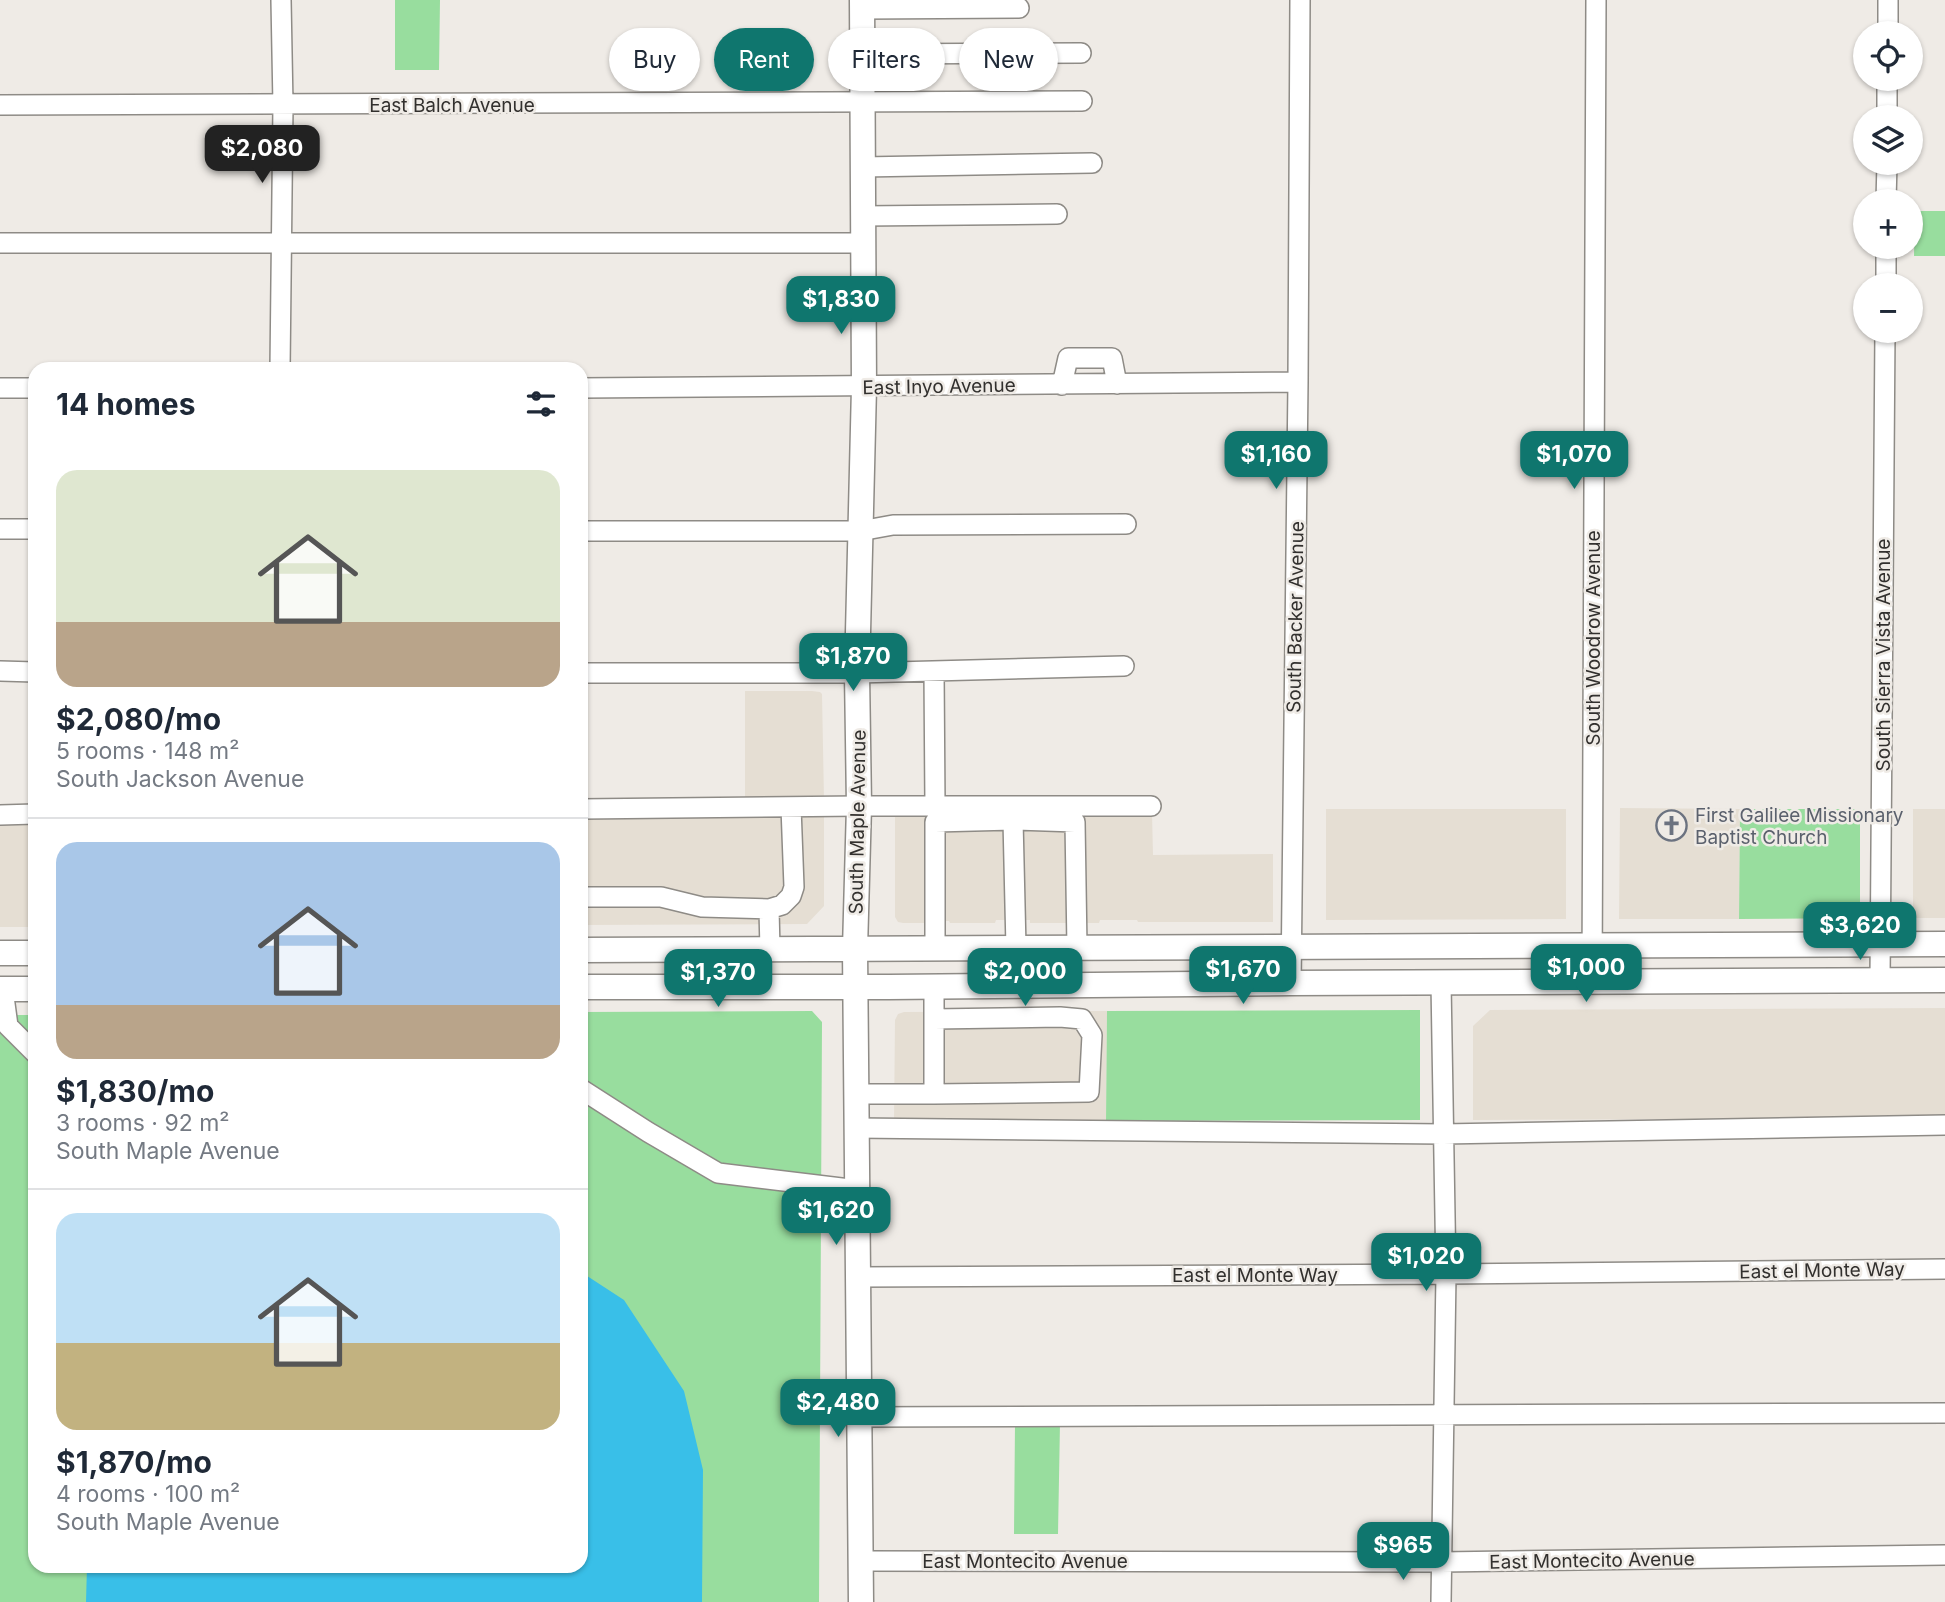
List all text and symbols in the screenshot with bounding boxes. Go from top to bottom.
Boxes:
map controls [1853,21,1923,343]
button: locate [1853,21,1923,91]
chip: Buy [609,28,700,91]
chip: Rent [714,28,814,91]
chip: Filters [828,28,945,91]
chip: New [959,28,1058,91]
street label: East Balch Avenue [369,94,535,117]
button: layers [1853,105,1923,175]
pin: $2,080 [205,125,319,185]
text: $2,080 [221,134,303,162]
button: + [1853,189,1923,259]
button: − [1853,273,1923,343]
pin: $1,830 [784,276,898,336]
text: $1,830 [802,285,880,313]
street label: East Inyo Avenue [862,374,1016,399]
icon: filters [522,385,560,423]
text: 14 homes [56,386,195,422]
pin: $1,160 [1219,432,1333,491]
pin: $1,070 [1517,432,1631,491]
text: $1,160 [1241,440,1311,468]
text: $1,070 [1536,440,1612,468]
icon: home [245,516,371,642]
street label: South Backer Avenue [1282,521,1309,713]
street label: South Woodrow Avenue [1582,530,1605,746]
street label: South Sierra Vista Avenue [1872,539,1895,771]
pin: $1,870 [796,634,910,693]
text: $1,870 [815,642,891,670]
text: $2,080/mo [56,701,221,737]
street label: South Maple Avenue [844,729,871,915]
text: 5 rooms · 148 m² [56,737,239,765]
text: South Jackson Avenue [56,765,304,793]
place label: First Galilee Missionary Baptist Church [1695,804,1904,849]
church icon: First Galilee Missionary Baptist Church [1655,809,1689,843]
icon: home [245,888,371,1014]
pin: $3,620 [1803,902,1917,962]
text: $3,620 [1819,911,1901,939]
pin: $1,000 [1529,944,1643,1004]
pin: $1,670 [1186,946,1300,1006]
pin: $2,000 [968,948,1082,1008]
pin: $1,370 [661,950,775,1009]
text: $1,000 [1547,953,1625,981]
text: $1,670 [1205,955,1281,983]
text: $2,000 [983,957,1067,985]
text: $1,370 [680,958,756,986]
text: $1,830/mo [56,1073,214,1109]
text: 3 rooms · 92 m² [56,1109,229,1137]
text: South Maple Avenue [56,1137,280,1165]
pin: $1,620 [779,1188,893,1247]
text: $1,620 [798,1196,874,1224]
pin: $1,020 [1369,1234,1483,1293]
text: $1,020 [1387,1242,1465,1270]
street label: East el Monte Way [1739,1258,1905,1283]
icon: home [245,1259,371,1385]
street label: East el Monte Way [1172,1264,1338,1287]
pin: $2,480 [781,1380,895,1439]
text: $2,480 [796,1388,880,1416]
text: $1,870/mo [56,1444,212,1480]
text: 4 rooms · 100 m² [56,1480,240,1508]
text: South Maple Avenue [56,1508,280,1536]
pin: $965 [1362,1522,1444,1582]
text: $965 [1373,1531,1433,1559]
street label: East Montecito Avenue [1489,1547,1695,1574]
street label: East Montecito Avenue [922,1550,1128,1573]

